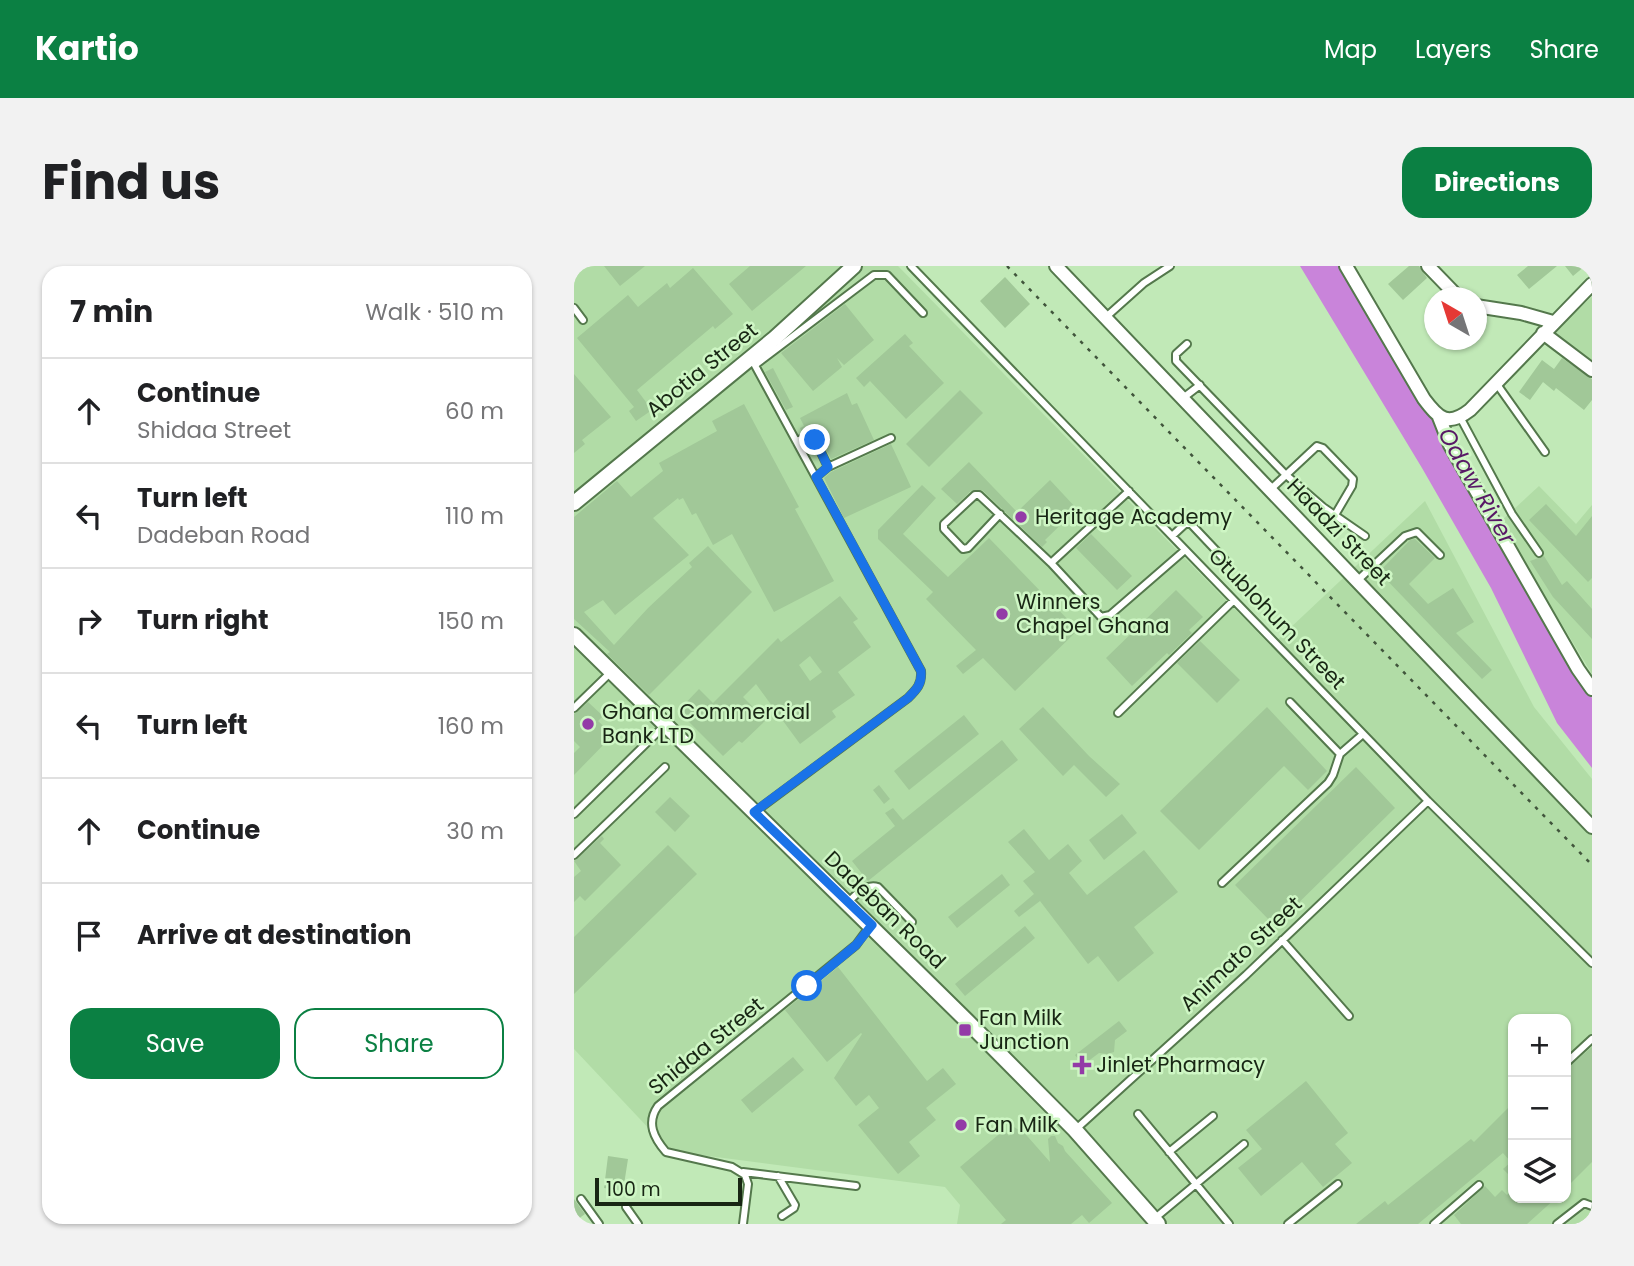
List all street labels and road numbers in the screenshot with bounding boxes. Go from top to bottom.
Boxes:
street label: Abotia Street [640,316,764,424]
street label: Haadzi Street [1281,472,1398,592]
street label: Otublohum Street [1202,542,1352,696]
street label: Dadeban Road [818,844,952,975]
street label: Animato Street [1173,890,1308,1018]
street label: Shidaa Street [642,990,769,1101]

